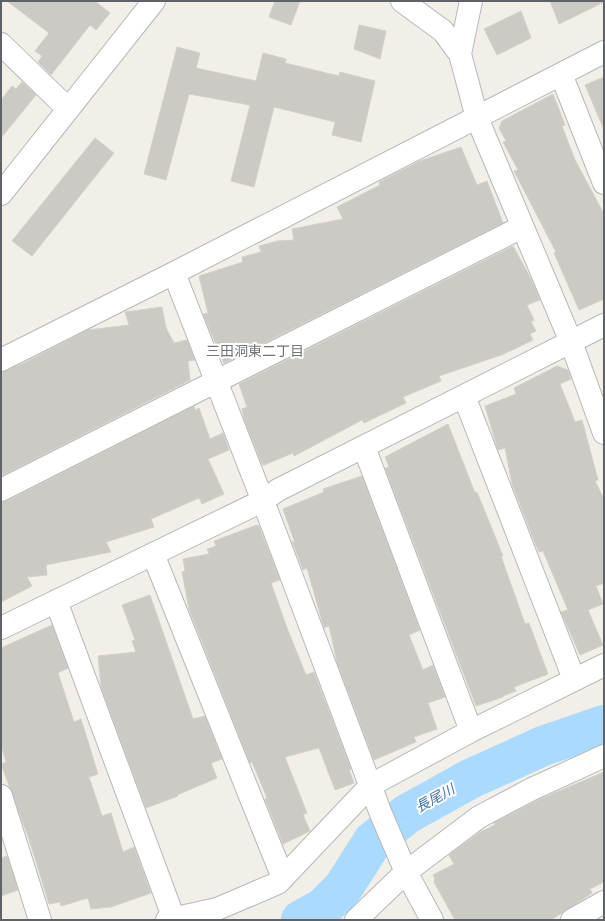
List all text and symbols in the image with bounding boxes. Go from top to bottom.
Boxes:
district label: 三田洞東二丁目 [206,342,304,360]
water label: 長尾川 [412,779,459,816]

